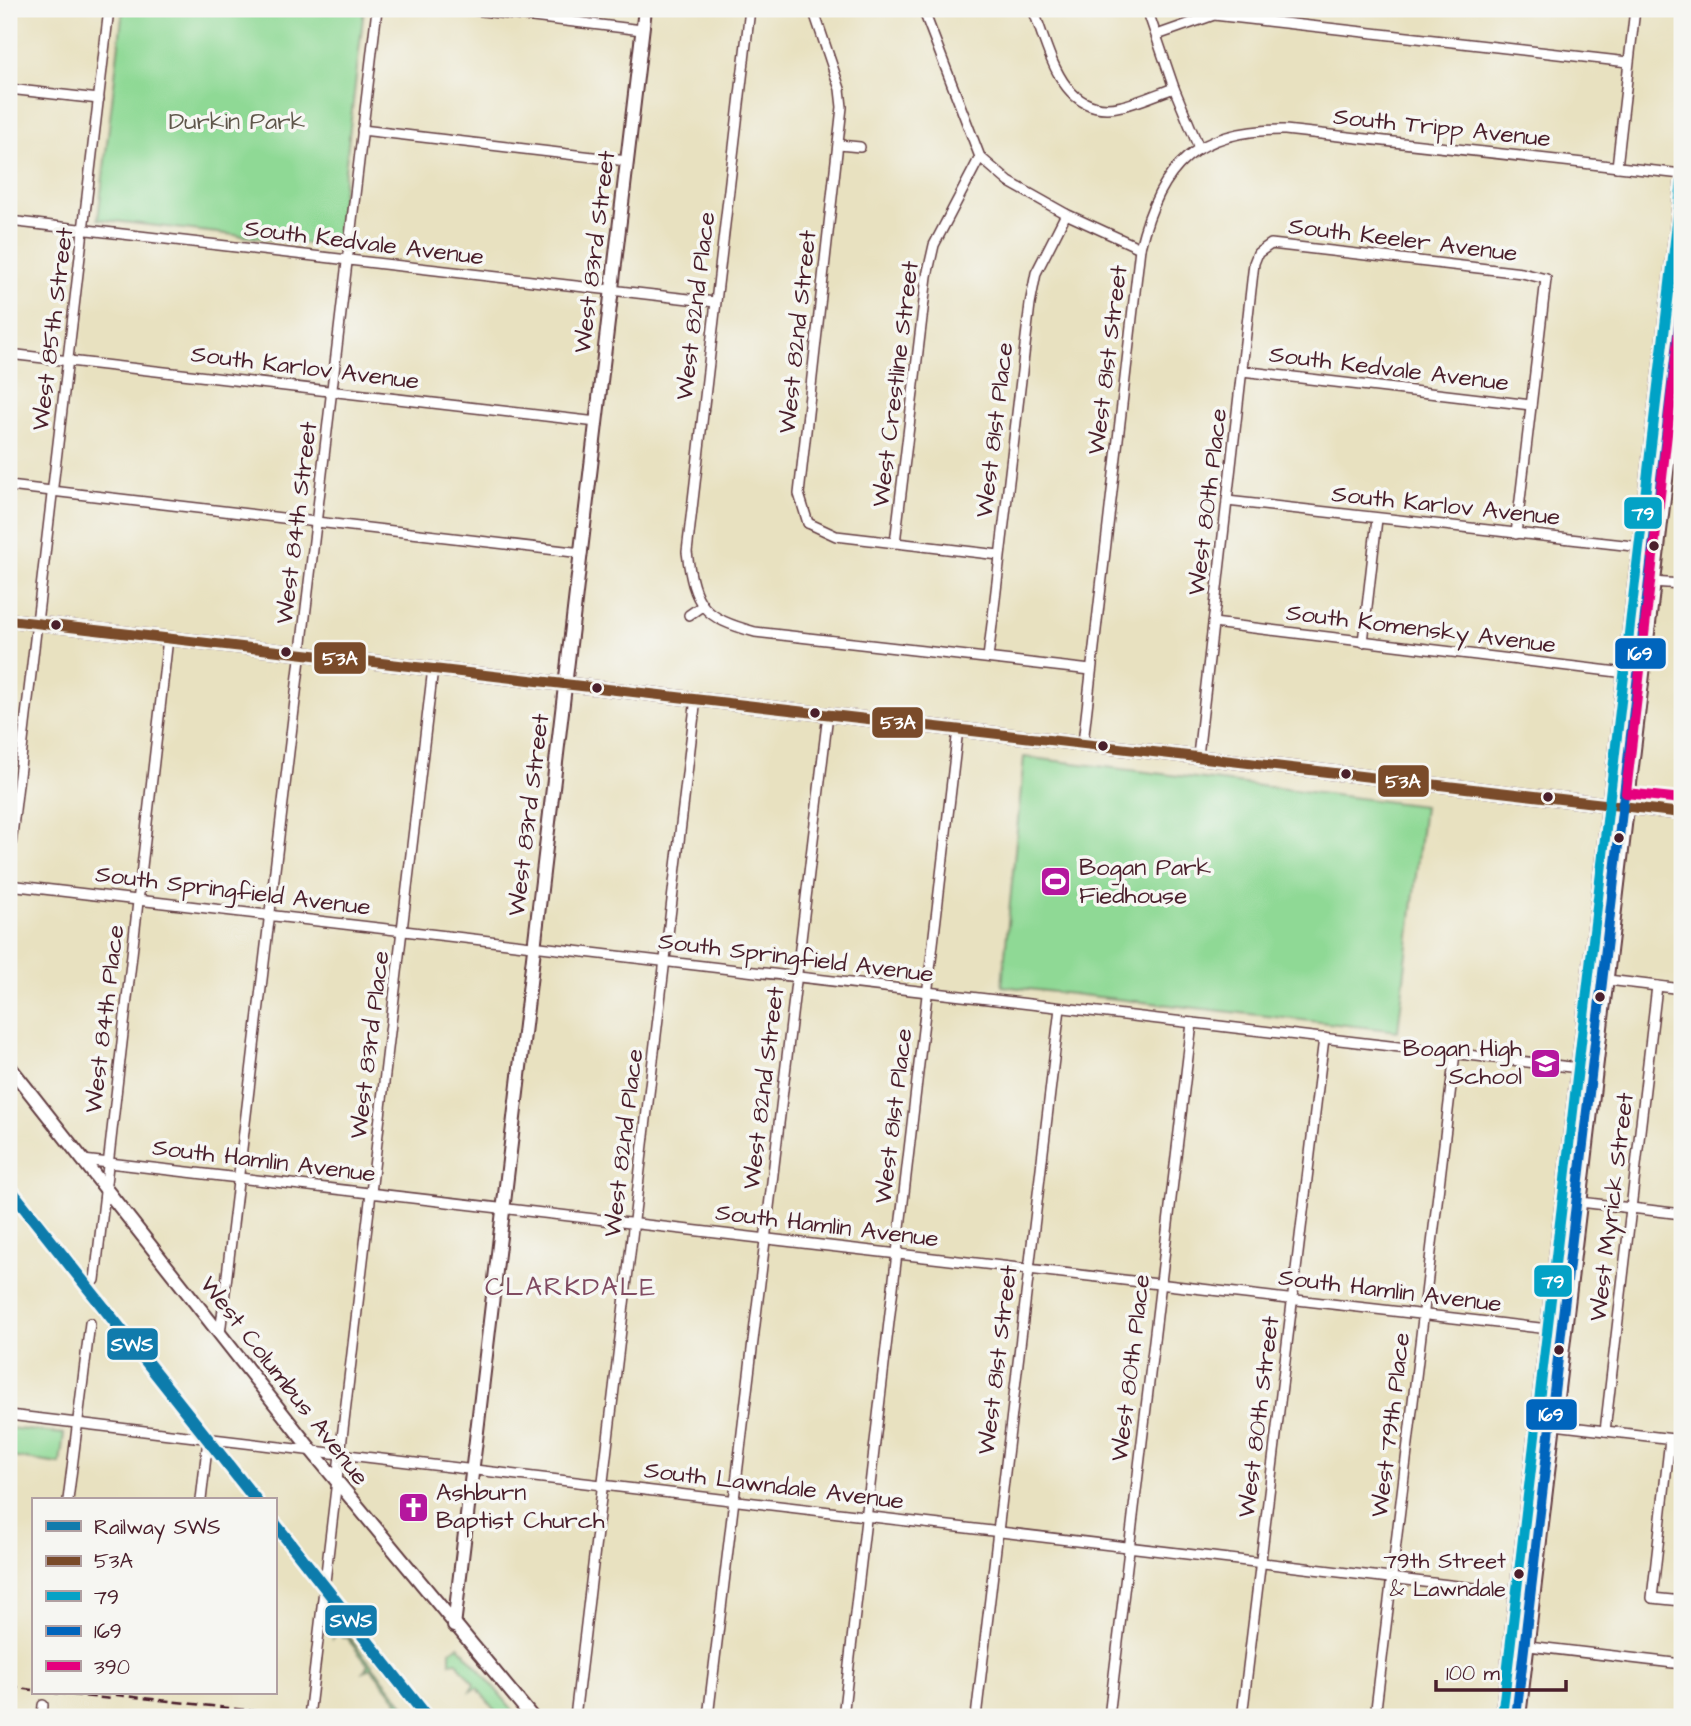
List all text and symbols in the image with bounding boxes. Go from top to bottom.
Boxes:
street label: South Tripp Avenue [1332,100,1552,156]
park label: Durkin Park [169,105,305,139]
street label: West 83rd Street [566,148,624,355]
street label: South Keeler Avenue [1287,209,1519,271]
street label: West 82nd Place [668,210,724,402]
street label: South Kedvale Avenue [242,211,486,275]
street label: West 85th Street [24,225,82,433]
street label: West 82nd Street [770,228,826,435]
street label: West Crestline Street [864,259,928,509]
street label: West 81st Street [1079,263,1137,457]
street label: South Karlov Avenue [189,337,421,399]
street label: South Kedvale Avenue [1267,337,1511,401]
street label: West 81st Place [967,340,1023,520]
street label: West 80th Place [1180,406,1236,598]
street label: West 84th Street [268,419,326,626]
street label: South Karlov Avenue [1330,477,1562,535]
line badge: 79 [1623,496,1663,530]
text: 79 [1631,501,1654,528]
unlabelled marker [1647,539,1661,553]
street label: South Komensky Avenue [1284,596,1558,663]
unlabelled marker [49,618,63,632]
line badge: 169 [1614,637,1667,670]
line badge: 53A [313,641,367,675]
text: 169 [1627,641,1653,668]
unlabelled marker [279,645,293,659]
text: 53A [322,646,358,673]
unlabelled marker [590,681,604,695]
unlabelled marker [808,706,822,720]
line badge: 53A [871,706,924,739]
text: 53A [880,710,916,737]
street label: West 83rd Street [500,711,558,918]
unlabelled marker [1096,739,1110,753]
line badge: 53A [1377,764,1430,798]
unlabelled marker [1339,767,1353,781]
text: 53A [1385,769,1421,796]
unlabelled marker [1541,790,1555,804]
unlabelled marker [1612,831,1626,845]
place label: Bogan Park Fiedhouse [1079,851,1212,913]
street label: South Springfield Avenue [93,857,372,926]
sports icon: Bogan Park Fiedhouse [1039,865,1073,899]
street label: West 84th Place [77,923,133,1115]
street label: South Springfield Avenue [656,924,935,993]
street label: West 83rd Place [342,949,398,1141]
street label: West 82nd Street [735,984,793,1191]
unlabelled marker [1593,990,1607,1004]
street label: West 81st Place [866,1026,922,1206]
place label: Bogan High School [1403,1032,1522,1094]
school or university icon: Bogan High School [1528,1046,1562,1080]
street label: West 82nd Place [596,1047,652,1239]
street label: West Myrick Street [1581,1090,1644,1324]
street label: South Hamlin Avenue [150,1130,378,1192]
street label: South Hamlin Avenue [713,1195,941,1257]
street label: South Hamlin Avenue [1276,1260,1504,1322]
street label: West 81st Street [969,1263,1027,1457]
line badge: 79 [1533,1264,1573,1298]
street label: West Columbus Avenue [191,1269,377,1493]
district label: CLARKDALE [485,1269,657,1305]
text: 79 [1541,1269,1564,1296]
street label: West 80th Place [1103,1272,1159,1464]
street label: West 80th Street [1230,1314,1288,1520]
line badge: SWS [106,1327,159,1361]
street label: West 79th Place [1363,1331,1419,1519]
text: SWS [110,1332,153,1359]
unlabelled marker [1552,1343,1566,1357]
line badge: 169 [1525,1398,1578,1431]
text: 169 [1538,1402,1564,1429]
street label: South Lawndale Avenue [642,1453,906,1519]
place label: Ashburn Baptist Church [436,1476,605,1538]
church icon: Ashburn Baptist Church [396,1490,430,1524]
legend [32,1498,276,1694]
text: Railway SWS [94,1513,220,1544]
place label: 79th Street & Lawndale [1383,1546,1506,1605]
text: 53A [94,1547,134,1576]
marker: 79th Street & Lawndale [1512,1567,1526,1581]
text: 79 [94,1583,119,1612]
line badge: SWS [324,1604,378,1637]
text: SWS [329,1608,372,1635]
text: 169 [94,1617,122,1646]
scale bar [1436,1649,1565,1693]
text: 390 [94,1653,130,1682]
text: 100 m [1446,1659,1501,1688]

